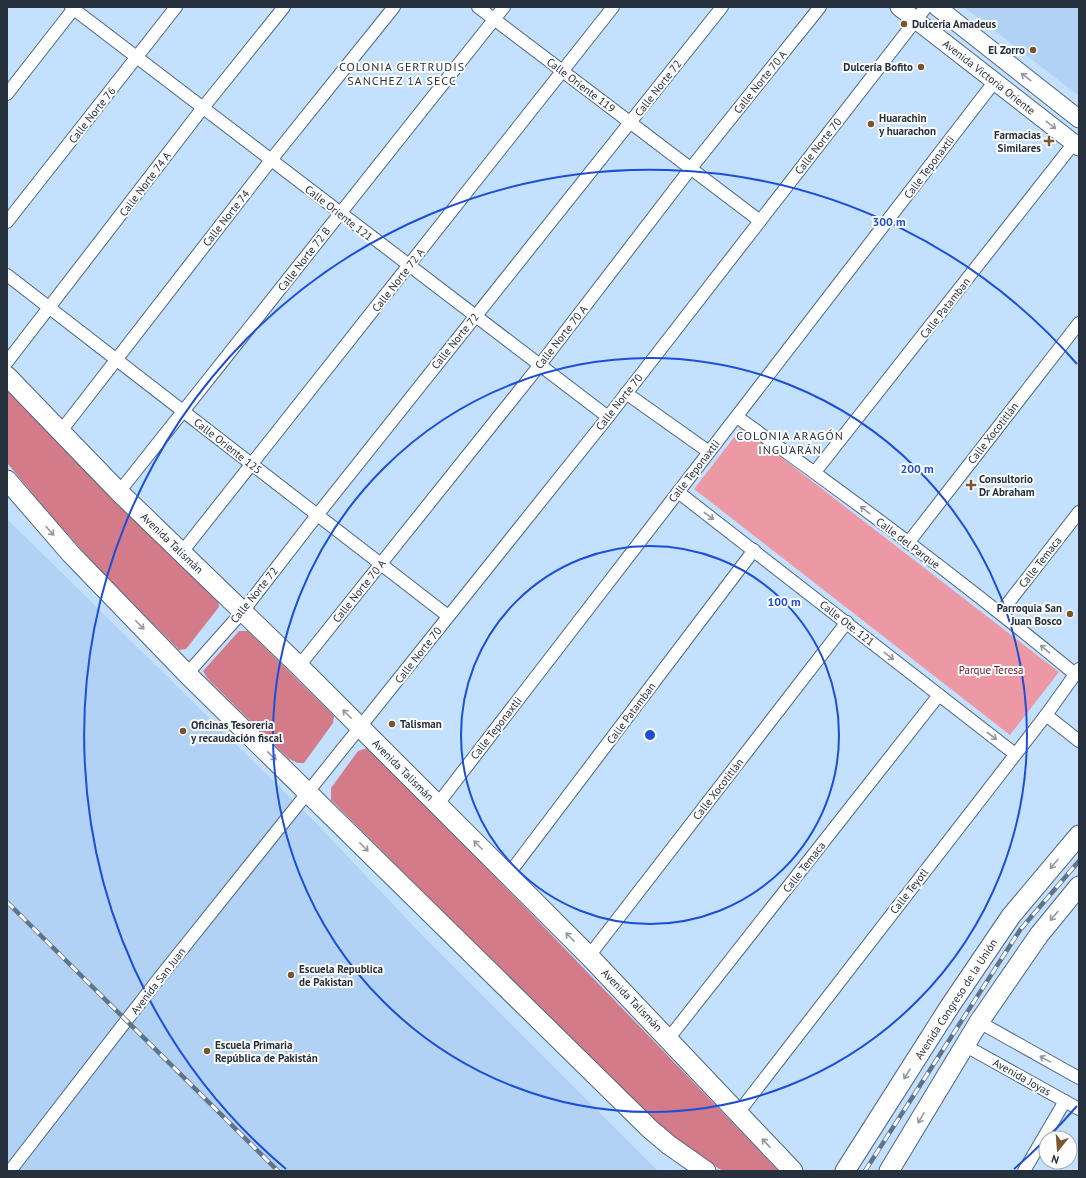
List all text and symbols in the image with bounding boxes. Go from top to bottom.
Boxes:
place label: Dulcería Amadeus [912,17,996,31]
marker: Dulcería Amadeus [899,19,909,29]
street label: Avenida Victoria Oriente [940,37,1038,118]
place label: El Zorro [988,43,1025,57]
marker: El Zorro [1028,45,1038,55]
street label: Calle Norte 70 A [730,47,790,116]
street label: Calle Oriente 119 [544,55,618,115]
street label: Calle Norte 72 [632,57,684,119]
district label: COLONIA GERTRUDIS SANCHEZ 1A SECC [339,59,465,88]
place label: Dulcería Bofito [843,60,913,74]
marker: Dulcería Bofito [916,62,926,72]
one-way arrow [1021,73,1032,81]
street label: Calle Norte 76 [66,84,118,146]
place label: Huarachin y huarachon [878,111,936,138]
street label: Calle Norte 70 [792,115,844,177]
marker: Huarachin y huarachon [866,119,876,129]
one-way arrow [1046,121,1057,130]
place label: Farmacias Similares [994,128,1041,155]
street label: Calle Teponaxtli [901,133,957,201]
marker: Farmacias Similares [1044,136,1054,146]
street label: Calle Norte 74 A [116,149,174,219]
street label: Calle Oriente 121 [302,182,376,244]
street label: Calle Norte 74 [200,187,252,249]
text: 300 m [872,214,906,229]
street label: Calle Norte 72 B [275,224,333,294]
street label: Calle Norte 72 A [369,245,428,315]
street label: Calle Patamban [917,275,973,341]
street label: Calle Norte 70 A [532,302,591,372]
street label: Calle Norte 72 [428,310,482,372]
street label: Calle Norte 70 [593,371,645,433]
street label: Calle Xocotitlán [965,400,1021,466]
street label: Calle Oriente 125 [191,415,265,477]
district label: COLONIA ARAGÓN INGUARÁN [736,428,844,457]
street label: Calle Teponaxtli [665,437,723,505]
text: 200 m [900,461,934,476]
place label: Consultorio Dr Abraham [979,472,1035,499]
marker: Consultorio Dr Abraham [966,480,976,490]
one-way arrow [859,506,870,514]
street label: Avenida Talismán [138,510,206,576]
one-way arrow [703,512,714,520]
street label: Calle del Parque [873,514,943,572]
one-way arrow [45,526,55,536]
street label: Calle Temaca [1016,534,1064,590]
street label: Calle Norte 70 A [329,556,389,625]
street label: Calle Norte 72 [227,564,281,626]
text: 100 m [767,594,801,609]
street label: Calle Ote. 121 [817,597,877,649]
place label: Parroquia San Juan Bosco [997,601,1062,628]
marker: Parroquia San Juan Bosco [1065,609,1075,619]
one-way arrow [135,620,145,630]
street label: Calle Norte 70 [392,624,444,686]
one-way arrow [1039,645,1050,654]
one-way arrow [884,651,895,660]
park label: Parque Teresa [959,663,1023,677]
street label: Calle Patamban [603,680,659,746]
street label: Calle Teponaxtli [467,694,525,762]
one-way arrow [342,709,352,719]
place label: Talisman [400,717,442,731]
place label: Oficinas Tesoreria y recaudación fiscal [190,718,283,745]
marker: Talisman [387,719,397,729]
marker: Oficinas Tesoreria y recaudación fiscal [178,726,188,736]
centre of rings [643,728,657,742]
one-way arrow [986,731,997,740]
street label: Avenida Talismán [369,736,437,804]
one-way arrow [267,751,277,761]
street label: Calle Xocotitlán [690,756,746,822]
street label: Calle Temaca [780,839,828,895]
one-way arrow [473,840,483,850]
one-way arrow [359,843,369,852]
one-way arrow [1049,859,1058,870]
street label: Calle Teyotl [887,865,932,917]
one-way arrow [1050,911,1059,921]
one-way arrow [565,932,575,942]
street label: Avenida Congreso de la Unión [912,936,1000,1062]
street label: Avenida San Juan [128,945,188,1017]
place label: Escuela Republica de Pakistan [299,962,383,989]
street label: Avenida Talismán [599,966,665,1034]
marker: Escuela Republica de Pakistan [286,970,296,980]
place label: Escuela Primaria República de Pakistán [215,1038,318,1065]
marker: Escuela Primaria República de Pakistán [202,1046,212,1056]
one-way arrow [1039,1054,1051,1062]
street label: Avenida Joyas [990,1055,1054,1099]
one-way arrow [903,1068,911,1079]
one-way arrow [917,1112,925,1124]
north arrow [1038,1130,1078,1170]
one-way arrow [762,1138,771,1148]
text: N [1050,1152,1061,1167]

